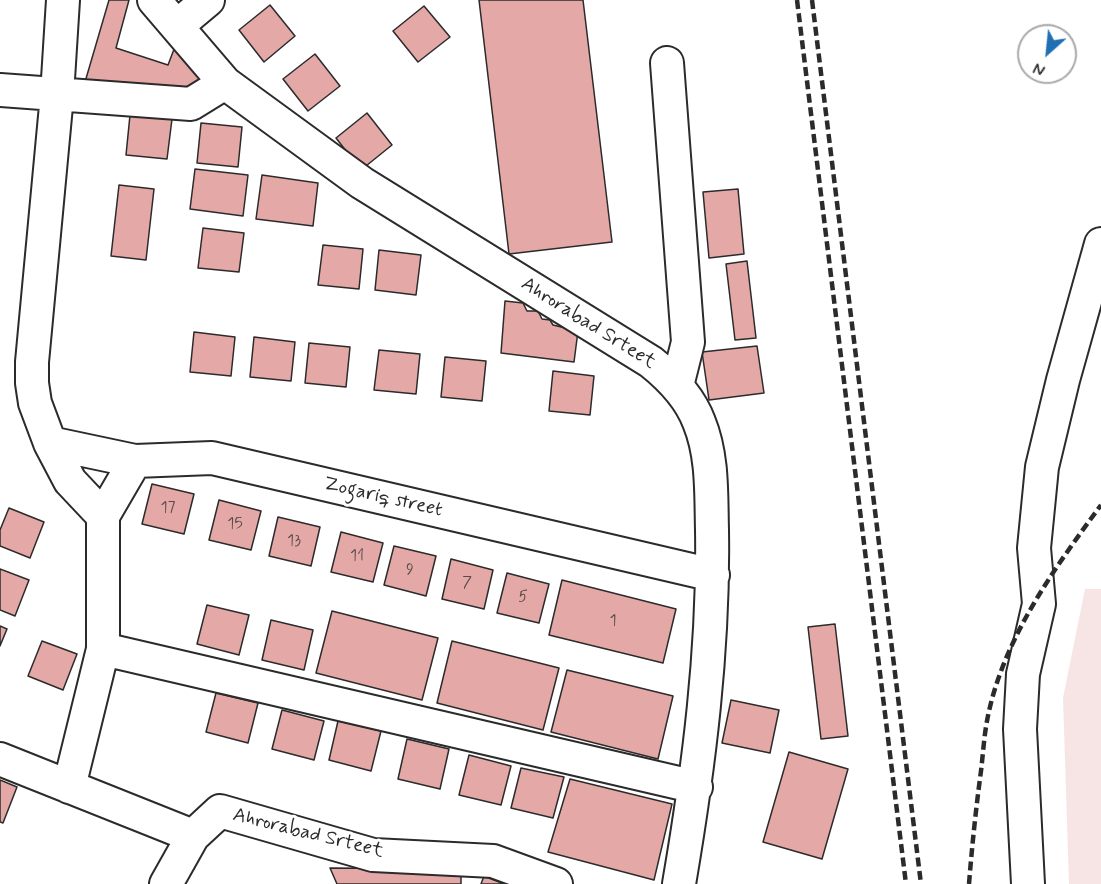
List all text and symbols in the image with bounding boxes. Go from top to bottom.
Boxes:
north arrow [1017,24,1077,84]
text: N [1030,57,1049,80]
street label: Ahrorabad Srteet [516,273,660,375]
street label: Zogariq street [321,473,445,523]
house number: 17 [160,499,176,519]
house number: 15 [227,515,243,535]
house number: 13 [287,532,301,552]
house number: 11 [350,547,364,567]
house number: 9 [406,561,414,581]
house number: 7 [462,574,472,594]
house number: 5 [518,588,528,608]
house number: 1 [609,612,617,632]
street label: Ahrorabad Srteet [230,804,386,864]

